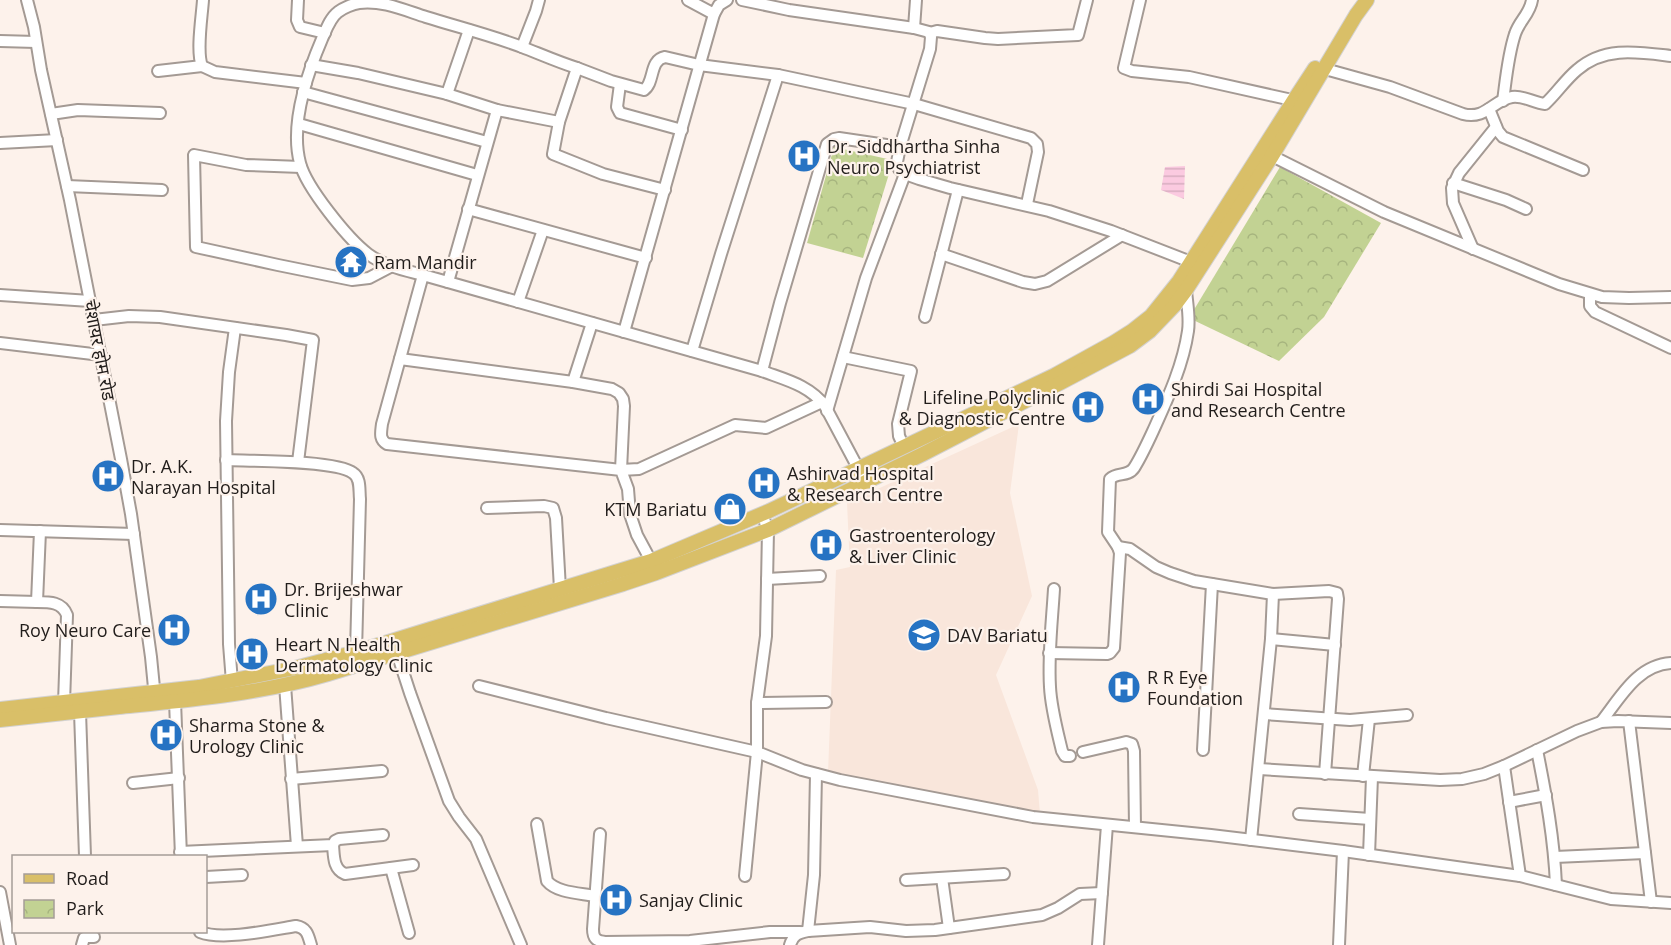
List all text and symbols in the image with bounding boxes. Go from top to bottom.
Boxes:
place label: Dr. Siddhartha Sinha Neuro Psychiatrist [827,134,1000,179]
hospital icon: Dr. Siddhartha Sinha Neuro Psychiatrist [786,138,822,174]
temple icon: Ram Mandir [333,244,369,280]
place label: Ram Mandir [374,250,477,274]
street label: चेशायर होम रोड [78,298,122,403]
place label: Shirdi Sai Hospital and Research Centre [1171,377,1346,422]
hospital icon: Shirdi Sai Hospital and Research Centre [1130,381,1166,417]
place label: Lifeline Polyclinic & Diagnostic Centre [899,385,1065,430]
hospital icon: Lifeline Polyclinic & Diagnostic Centre [1070,389,1106,425]
place label: Dr. A.K. Narayan Hospital [131,454,276,499]
hospital icon: Dr. A.K. Narayan Hospital [90,458,126,494]
place label: Ashirvad Hospital & Research Centre [787,461,943,506]
hospital icon: Ashirvad Hospital & Research Centre [746,465,782,501]
shop icon: KTM Bariatu [712,491,748,527]
place label: KTM Bariatu [604,497,707,521]
place label: Gastroenterology & Liver Clinic [849,523,996,568]
hospital icon: Gastroenterology & Liver Clinic [808,527,844,563]
place label: Dr. Brijeshwar Clinic [284,577,404,622]
hospital icon: Dr. Brijeshwar Clinic [243,581,279,617]
hospital icon: Roy Neuro Care [156,612,192,648]
school or university icon: DAV Bariatu [906,617,942,653]
place label: Roy Neuro Care [19,618,151,642]
place label: DAV Bariatu [947,623,1048,647]
place label: Heart N Health Dermatology Clinic [275,632,433,677]
hospital icon: Heart N Health Dermatology Clinic [234,636,270,672]
place label: R R Eye Foundation [1147,665,1243,710]
hospital icon: R R Eye Foundation [1106,669,1142,705]
place label: Sharma Stone & Urology Clinic [189,713,326,758]
hospital icon: Sharma Stone & Urology Clinic [148,717,184,753]
legend [12,855,207,933]
text: Road [66,866,109,890]
hospital icon: Sanjay Clinic [598,882,634,918]
place label: Sanjay Clinic [639,888,743,912]
text: Park [66,896,104,920]

